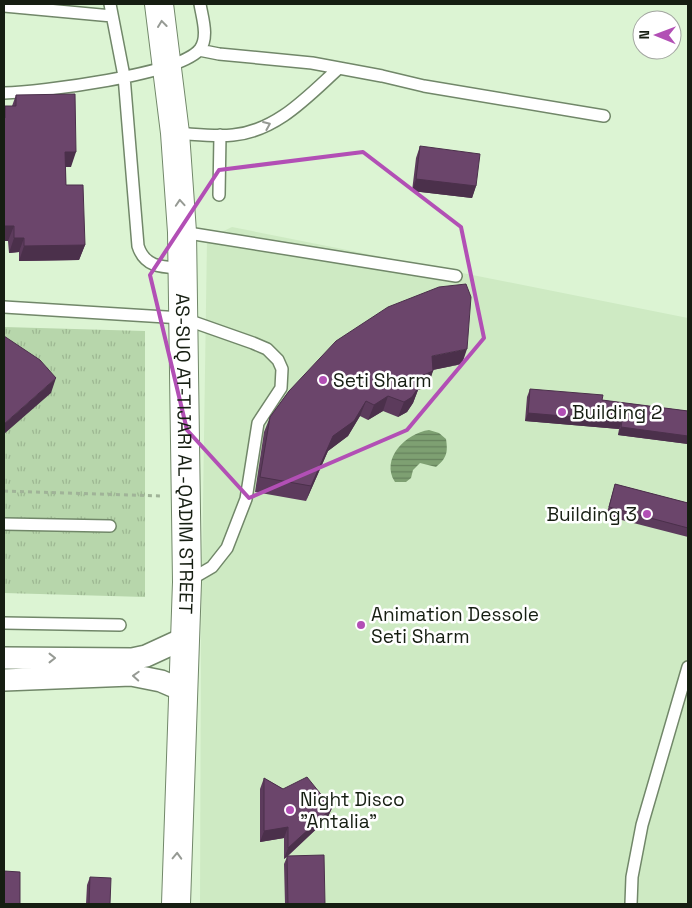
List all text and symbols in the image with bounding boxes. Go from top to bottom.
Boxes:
north arrow [632,10,682,60]
one-way arrow [157,20,168,28]
text: N [635,30,653,40]
one-way arrow [262,120,271,131]
one-way arrow [175,199,186,207]
street label: AS-SUQ AT-TIJARI AL-QADIM STREET [170,293,200,615]
place label: Seti Sharm [333,368,432,393]
marker: Seti Sharm [317,374,329,386]
place label: Building 2 [572,400,663,425]
marker: Building 2 [556,406,568,418]
place label: Building 3 [546,502,637,527]
marker: Building 3 [641,508,653,520]
place label: Animation Dessole Seti Sharm [371,602,539,649]
marker: Animation Dessole Seti Sharm [355,619,367,631]
one-way arrow [49,653,57,663]
one-way arrow [132,671,140,682]
place label: Night Disco "Antalia" [300,787,405,834]
marker: Night Disco "Antalia" [284,804,296,816]
one-way arrow [172,851,183,859]

